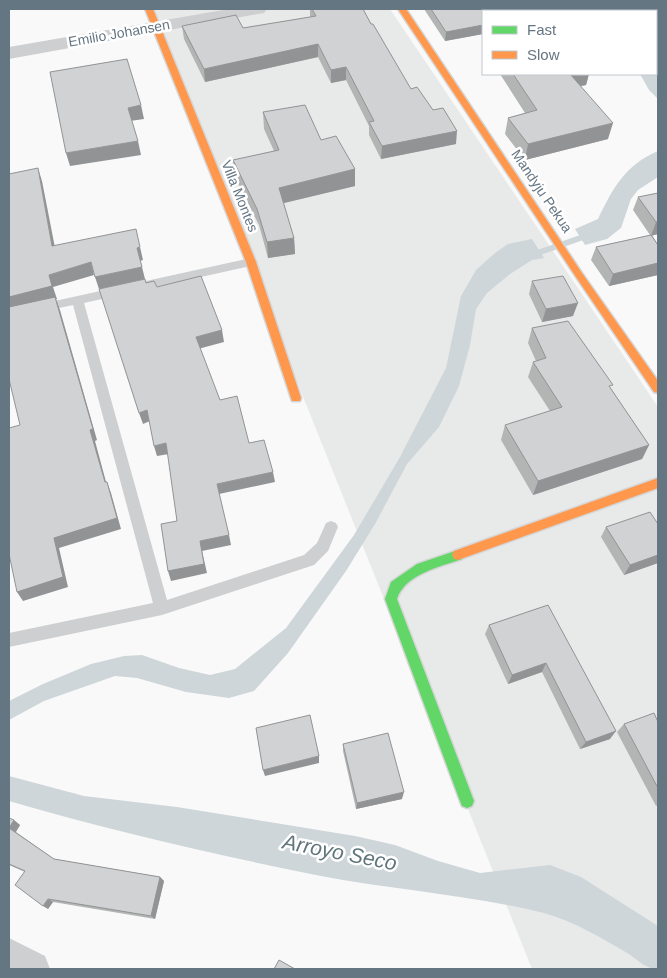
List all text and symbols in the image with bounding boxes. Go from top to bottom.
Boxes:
legend [482,10,657,75]
street label: Emilio Johansen [67,16,171,50]
text: Fast [527,21,557,38]
text: Slow [527,46,560,63]
street label: Mandyju Pekua [508,147,576,236]
street label: Villa Montes [218,158,262,234]
water label: Arroyo Seco [279,829,399,874]

